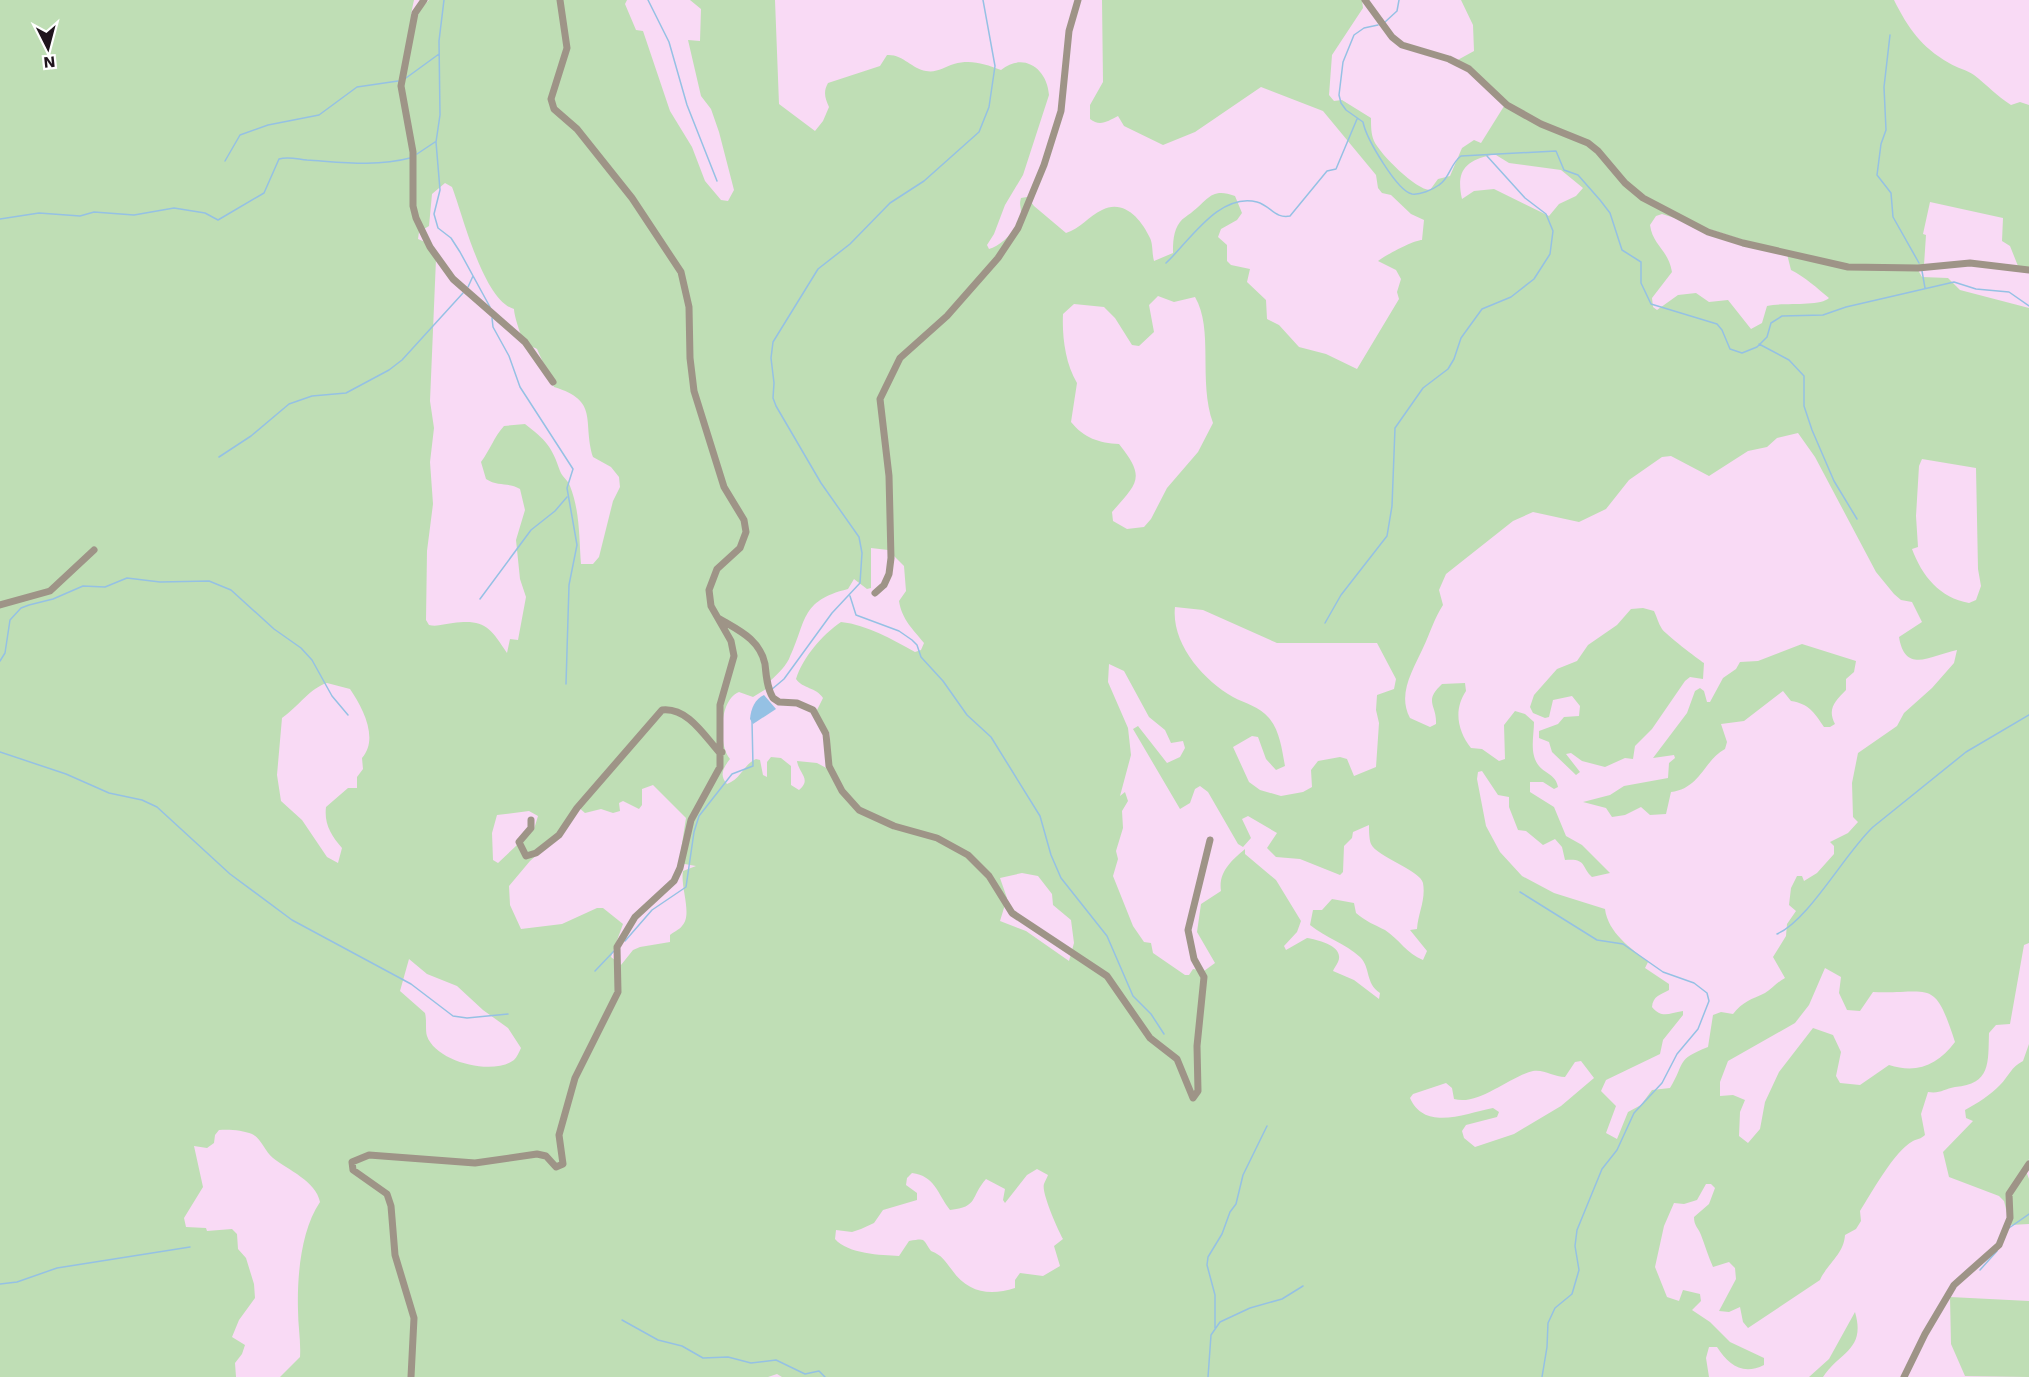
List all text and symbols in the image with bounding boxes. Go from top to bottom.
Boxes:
north arrow [18,18,78,78]
text: N [43,52,56,72]

